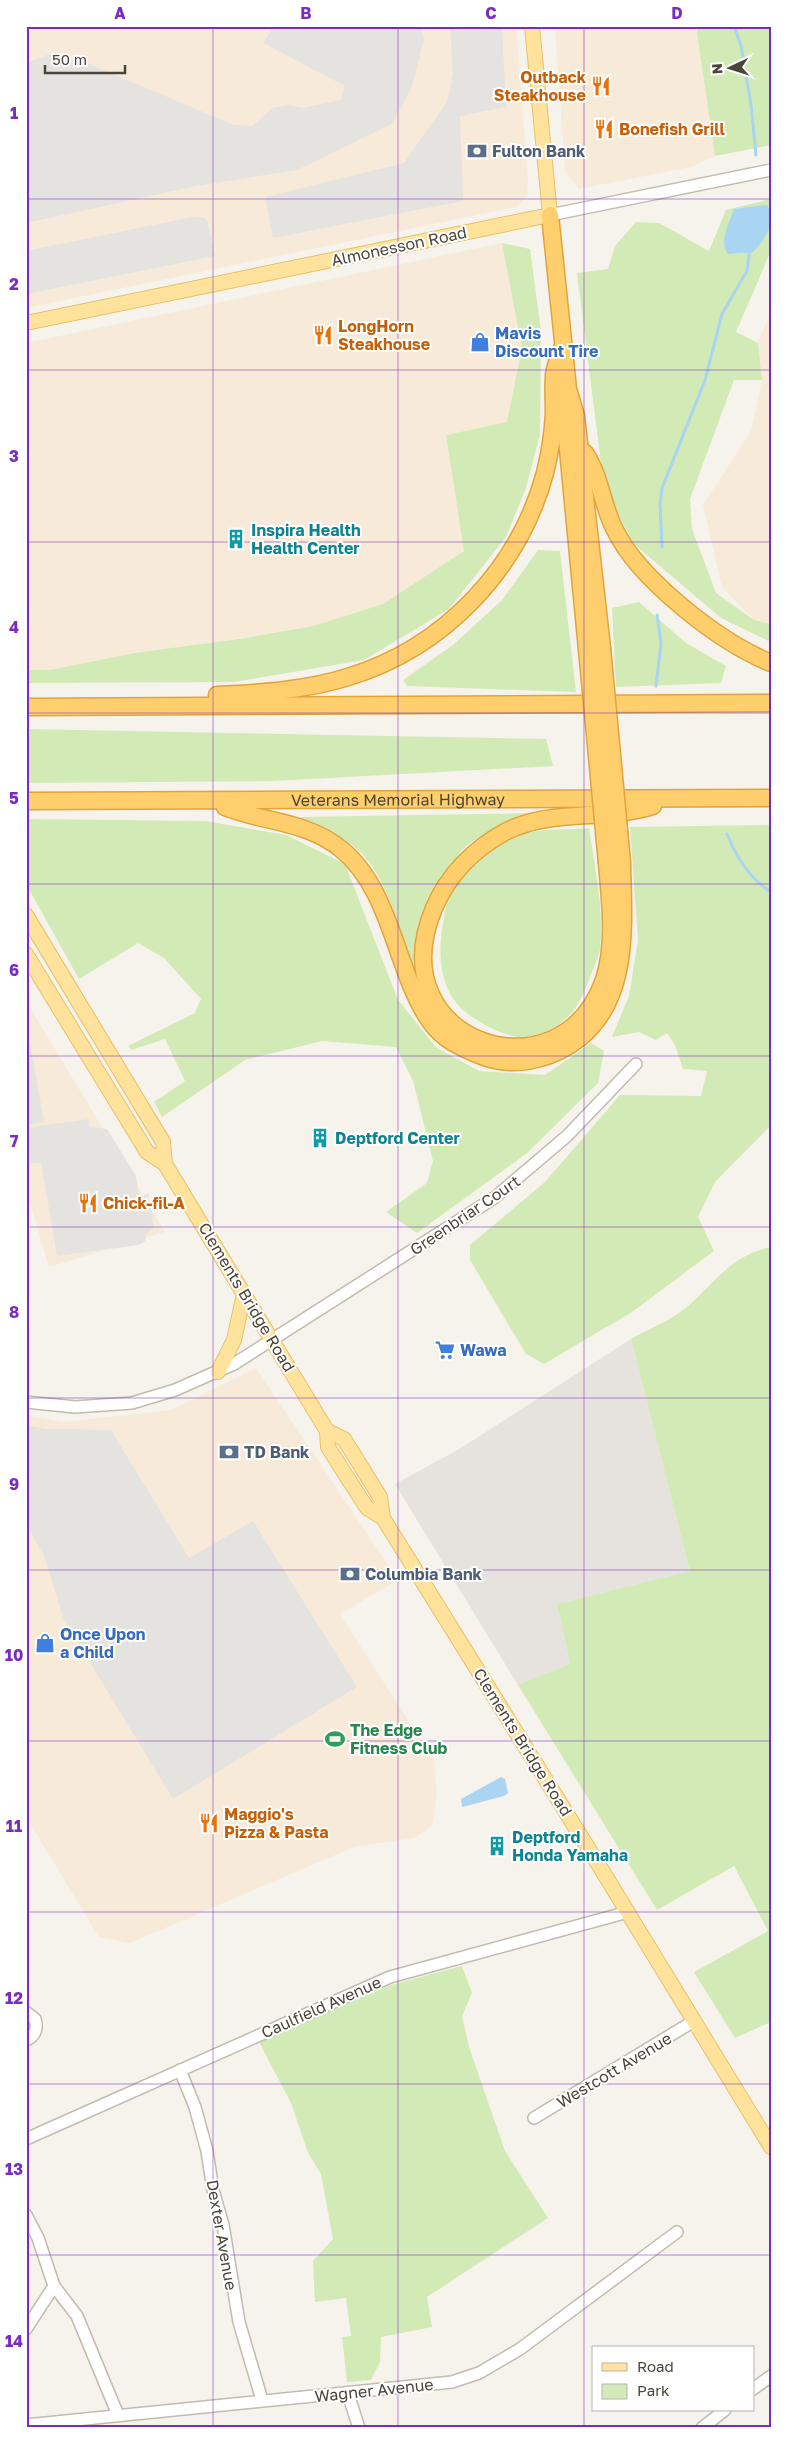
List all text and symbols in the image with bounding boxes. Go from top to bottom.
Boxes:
text: A [114,3,126,23]
text: B [300,3,312,23]
text: C [485,3,497,23]
text: D [671,3,683,23]
scale bar [45,42,125,74]
north arrow [704,42,754,92]
text: 50 m [52,50,87,68]
text: N [708,63,725,75]
place label: Outback Steakhouse [494,67,587,105]
restaurant icon: Outback Steakhouse [590,75,612,97]
text: 1 [10,103,18,123]
restaurant icon: Bonefish Grill [593,118,615,140]
place label: Bonefish Grill [619,119,726,139]
bank icon: Fulton Bank [466,140,488,162]
place label: Fulton Bank [492,141,586,161]
street label: Almonesson Road [329,222,469,270]
text: 2 [9,274,19,294]
place label: LongHorn Steakhouse [338,316,430,354]
place label: Mavis Discount Tire [495,323,598,361]
restaurant icon: LongHorn Steakhouse [312,324,334,346]
shop icon: Mavis Discount Tire [469,331,491,353]
text: 3 [9,446,19,466]
place label: Inspira Health Health Center [251,520,361,558]
building icon: Inspira Health Health Center [225,528,247,550]
text: 4 [9,617,19,637]
text: 5 [9,788,19,808]
street label: Veterans Memorial Highway [291,789,505,810]
text: 6 [9,960,19,980]
building icon: Deptford Center [309,1127,331,1149]
place label: Deptford Center [335,1128,460,1148]
text: 7 [10,1131,19,1151]
street label: Greenbriar Court [406,1171,524,1259]
restaurant icon: Chick-fil-A [77,1192,99,1214]
place label: Chick-fil-A [103,1193,186,1213]
street label: Clements Bridge Road [195,1219,299,1375]
text: 8 [9,1302,19,1322]
supermarket icon: Wawa [434,1339,456,1361]
place label: Wawa [460,1340,506,1360]
bank icon: TD Bank [218,1441,240,1463]
place label: TD Bank [244,1442,310,1462]
text: 9 [9,1474,19,1494]
bank icon: Columbia Bank [339,1563,361,1585]
place label: Columbia Bank [365,1564,483,1584]
place label: Once Upon a Child [60,1624,145,1662]
shop icon: Once Upon a Child [34,1632,56,1654]
text: 10 [5,1645,23,1665]
street label: Clements Bridge Road [469,1664,577,1820]
place label: The Edge Fitness Club [350,1720,448,1758]
sports icon: The Edge Fitness Club [324,1728,346,1750]
place label: Maggio's Pizza & Pasta [224,1804,329,1842]
restaurant icon: Maggio's Pizza & Pasta [198,1812,220,1834]
text: 11 [6,1816,22,1836]
place label: Deptford Honda Yamaha [512,1827,628,1865]
building icon: Deptford Honda Yamaha [486,1835,508,1857]
street label: Caulfield Avenue [258,1972,384,2042]
text: 12 [5,1988,23,2008]
street label: Westcott Avenue [553,2028,675,2112]
text: 13 [5,2159,23,2179]
street label: Dexter Avenue [202,2178,242,2292]
text: 14 [5,2331,23,2351]
legend [592,2346,754,2412]
text: Road [637,2357,674,2375]
street label: Wagner Avenue [314,2374,434,2406]
text: Park [637,2381,670,2399]

